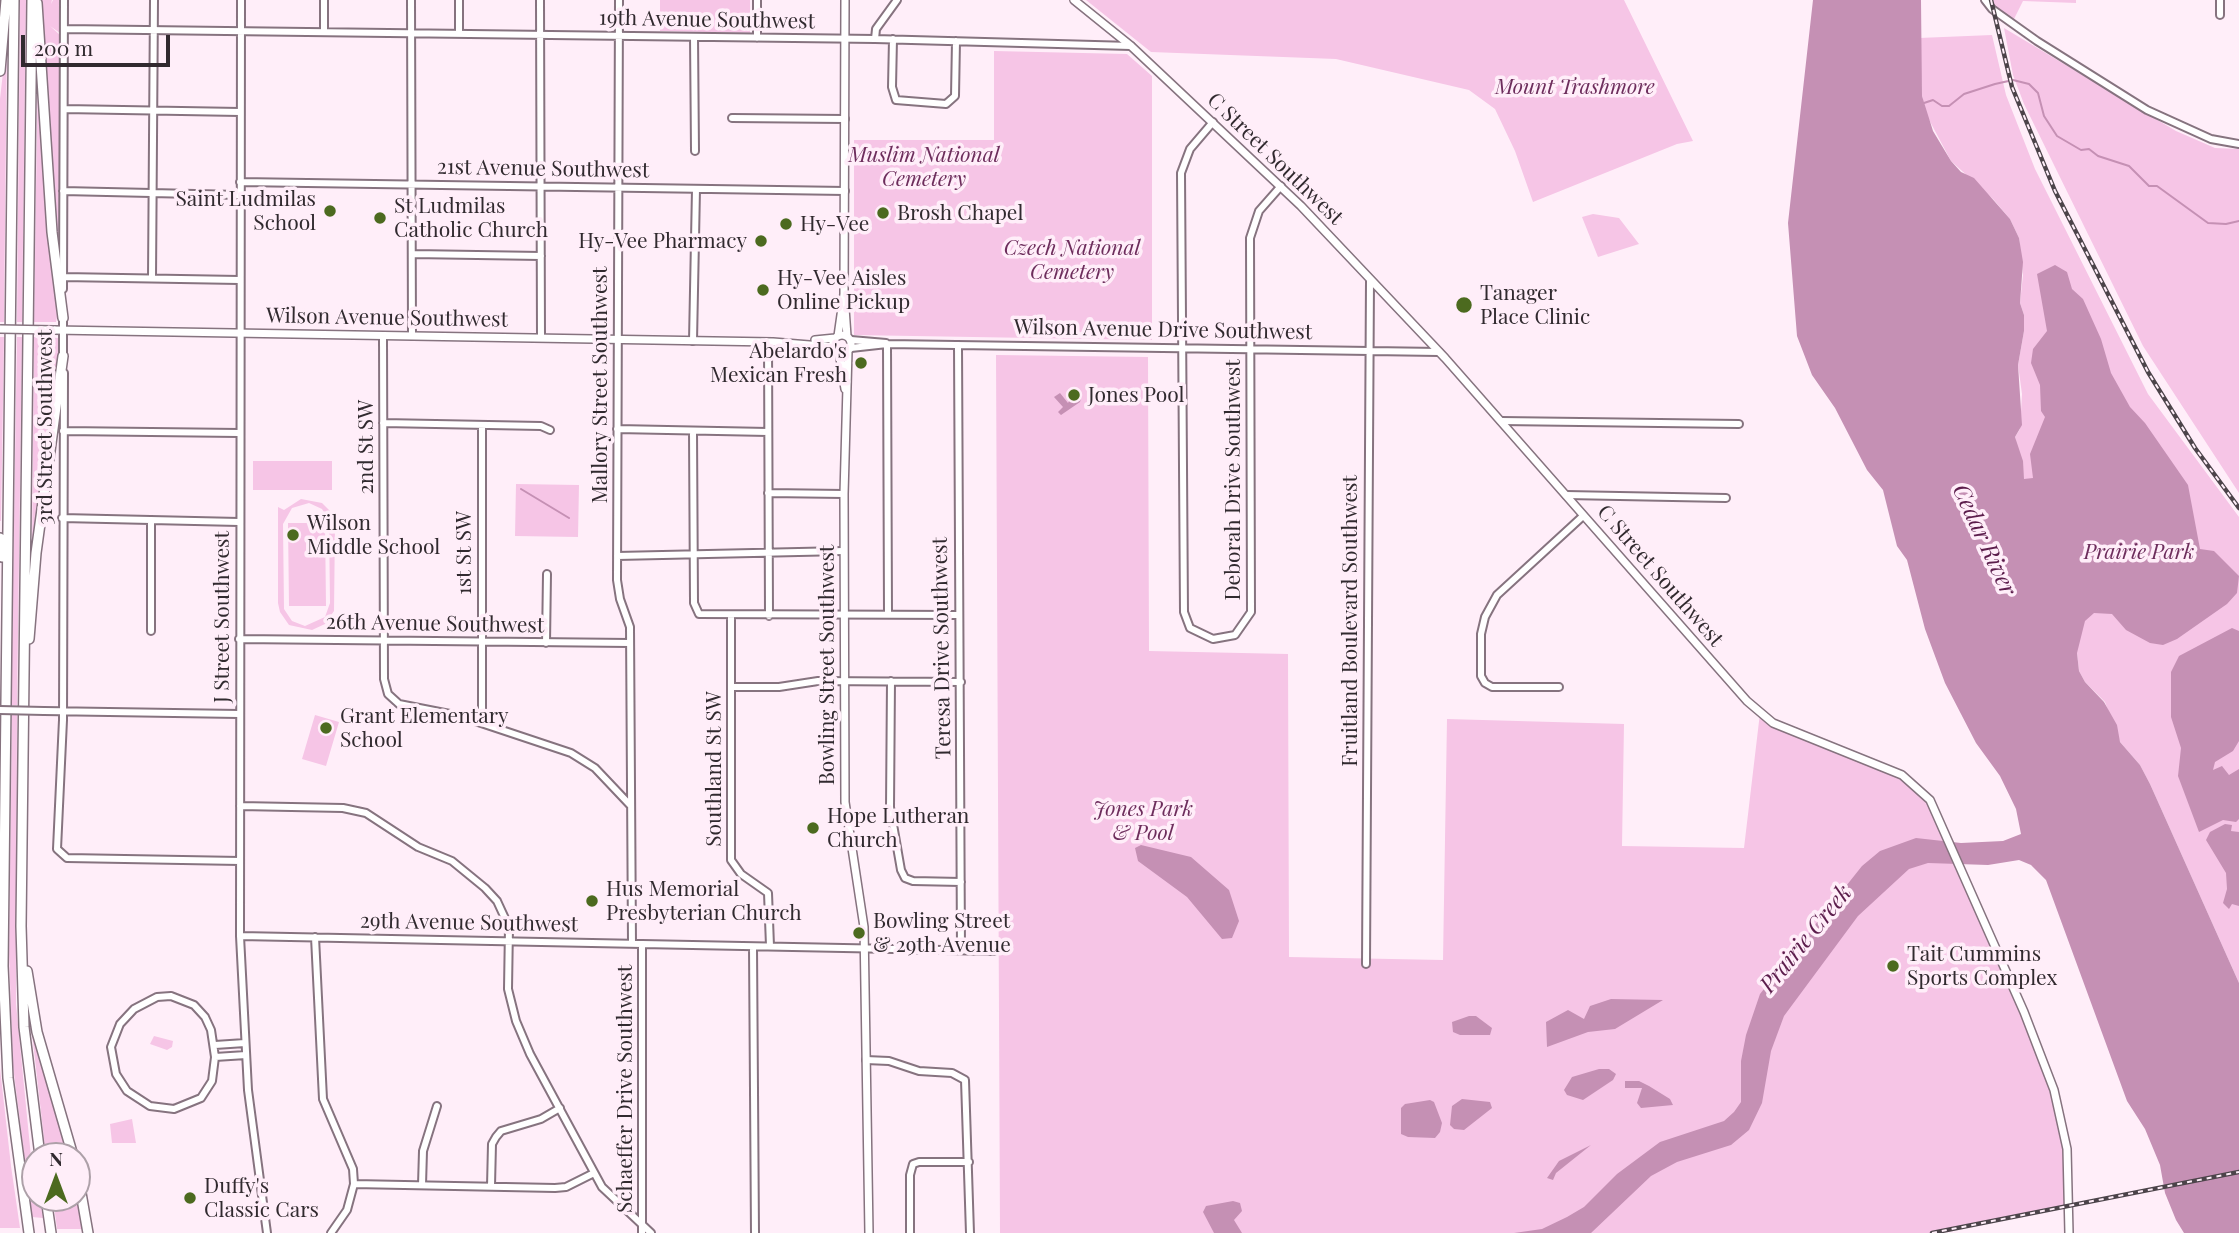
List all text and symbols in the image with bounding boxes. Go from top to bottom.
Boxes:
street label: 19th Avenue Southwest [599,6,815,34]
scale bar [24,21,173,65]
text: 200 m [34,33,93,61]
park label: Mount Trashmore [1495,74,1655,100]
street label: C Street Southwest [1202,88,1348,230]
park label: Muslim National Cemetery [849,142,999,192]
street label: 21st Avenue Southwest [437,155,649,183]
place label: Saint Ludmilas School [175,186,316,236]
place label: St Ludmilas Catholic Church [394,193,548,243]
place label: Brosh Chapel [897,200,1023,226]
marker: Saint Ludmilas School [322,203,338,219]
marker: Brosh Chapel [875,205,891,221]
marker: St Ludmilas Catholic Church [372,210,388,226]
place label: Hy-Vee [800,211,869,237]
marker: Hy-Vee [778,216,794,232]
place label: Hy-Vee Pharmacy [578,228,747,254]
marker: Hy-Vee Pharmacy [753,233,769,249]
park label: Czech National Cemetery [1004,235,1140,285]
place label: Hy-Vee Aisles Online Pickup [777,265,910,315]
street label: Mallory Street Southwest [587,267,613,503]
place label: Tanager Place Clinic [1480,280,1590,330]
marker: Hy-Vee Aisles Online Pickup [755,282,771,298]
marker: Tanager Place Clinic [1454,295,1474,315]
street label: Wilson Avenue Southwest [266,303,508,333]
street label: Wilson Avenue Drive Southwest [1014,315,1312,345]
street label: 3rd Street Southwest [32,329,58,525]
place label: Abelardo's Mexican Fresh [710,338,847,388]
marker: Abelardo's Mexican Fresh [853,355,869,371]
street label: Deborah Drive Southwest [1220,359,1246,601]
place label: Jones Pool [1088,382,1185,408]
marker: Jones Pool [1066,387,1082,403]
street label: 2nd St SW [353,400,379,494]
street label: Fruitland Boulevard Southwest [1337,475,1363,767]
water label: Cedar River [1946,480,2022,600]
street label: C Street Southwest [1592,500,1728,652]
place label: Wilson Middle School [307,510,440,560]
street label: 1st St SW [451,511,477,595]
marker: Wilson Middle School [285,527,301,543]
street label: J Street Southwest [209,531,235,703]
street label: Teresa Drive Southwest [927,537,957,759]
park label: Prairie Park [2084,539,2194,565]
street label: Bowling Street Southwest [814,545,840,785]
street label: 26th Avenue Southwest [326,609,544,639]
street label: Southland St SW [701,691,727,847]
place label: Grant Elementary School [340,703,509,753]
marker: Grant Elementary School [318,720,334,736]
park label: Jones Park & Pool [1093,796,1193,846]
place label: Hope Lutheran Church [827,803,969,853]
marker: Hope Lutheran Church [805,820,821,836]
place label: Hus Memorial Presbyterian Church [606,876,802,926]
water label: Prairie Creek [1754,880,1858,998]
marker: Hus Memorial Presbyterian Church [584,893,600,909]
street label: 29th Avenue Southwest [360,908,578,938]
place label: Bowling Street & 29th Avenue [873,908,1011,958]
marker: Bowling Street & 29th Avenue [851,925,867,941]
place label: Tait Cummins Sports Complex [1907,941,2057,991]
marker: Tait Cummins Sports Complex [1885,958,1901,974]
street label: Schaeffer Drive Southwest [612,965,638,1213]
north arrow [21,1142,91,1212]
text: N [49,1145,63,1171]
place label: Duffy's Classic Cars [204,1173,319,1223]
marker: Duffy's Classic Cars [182,1190,198,1206]

